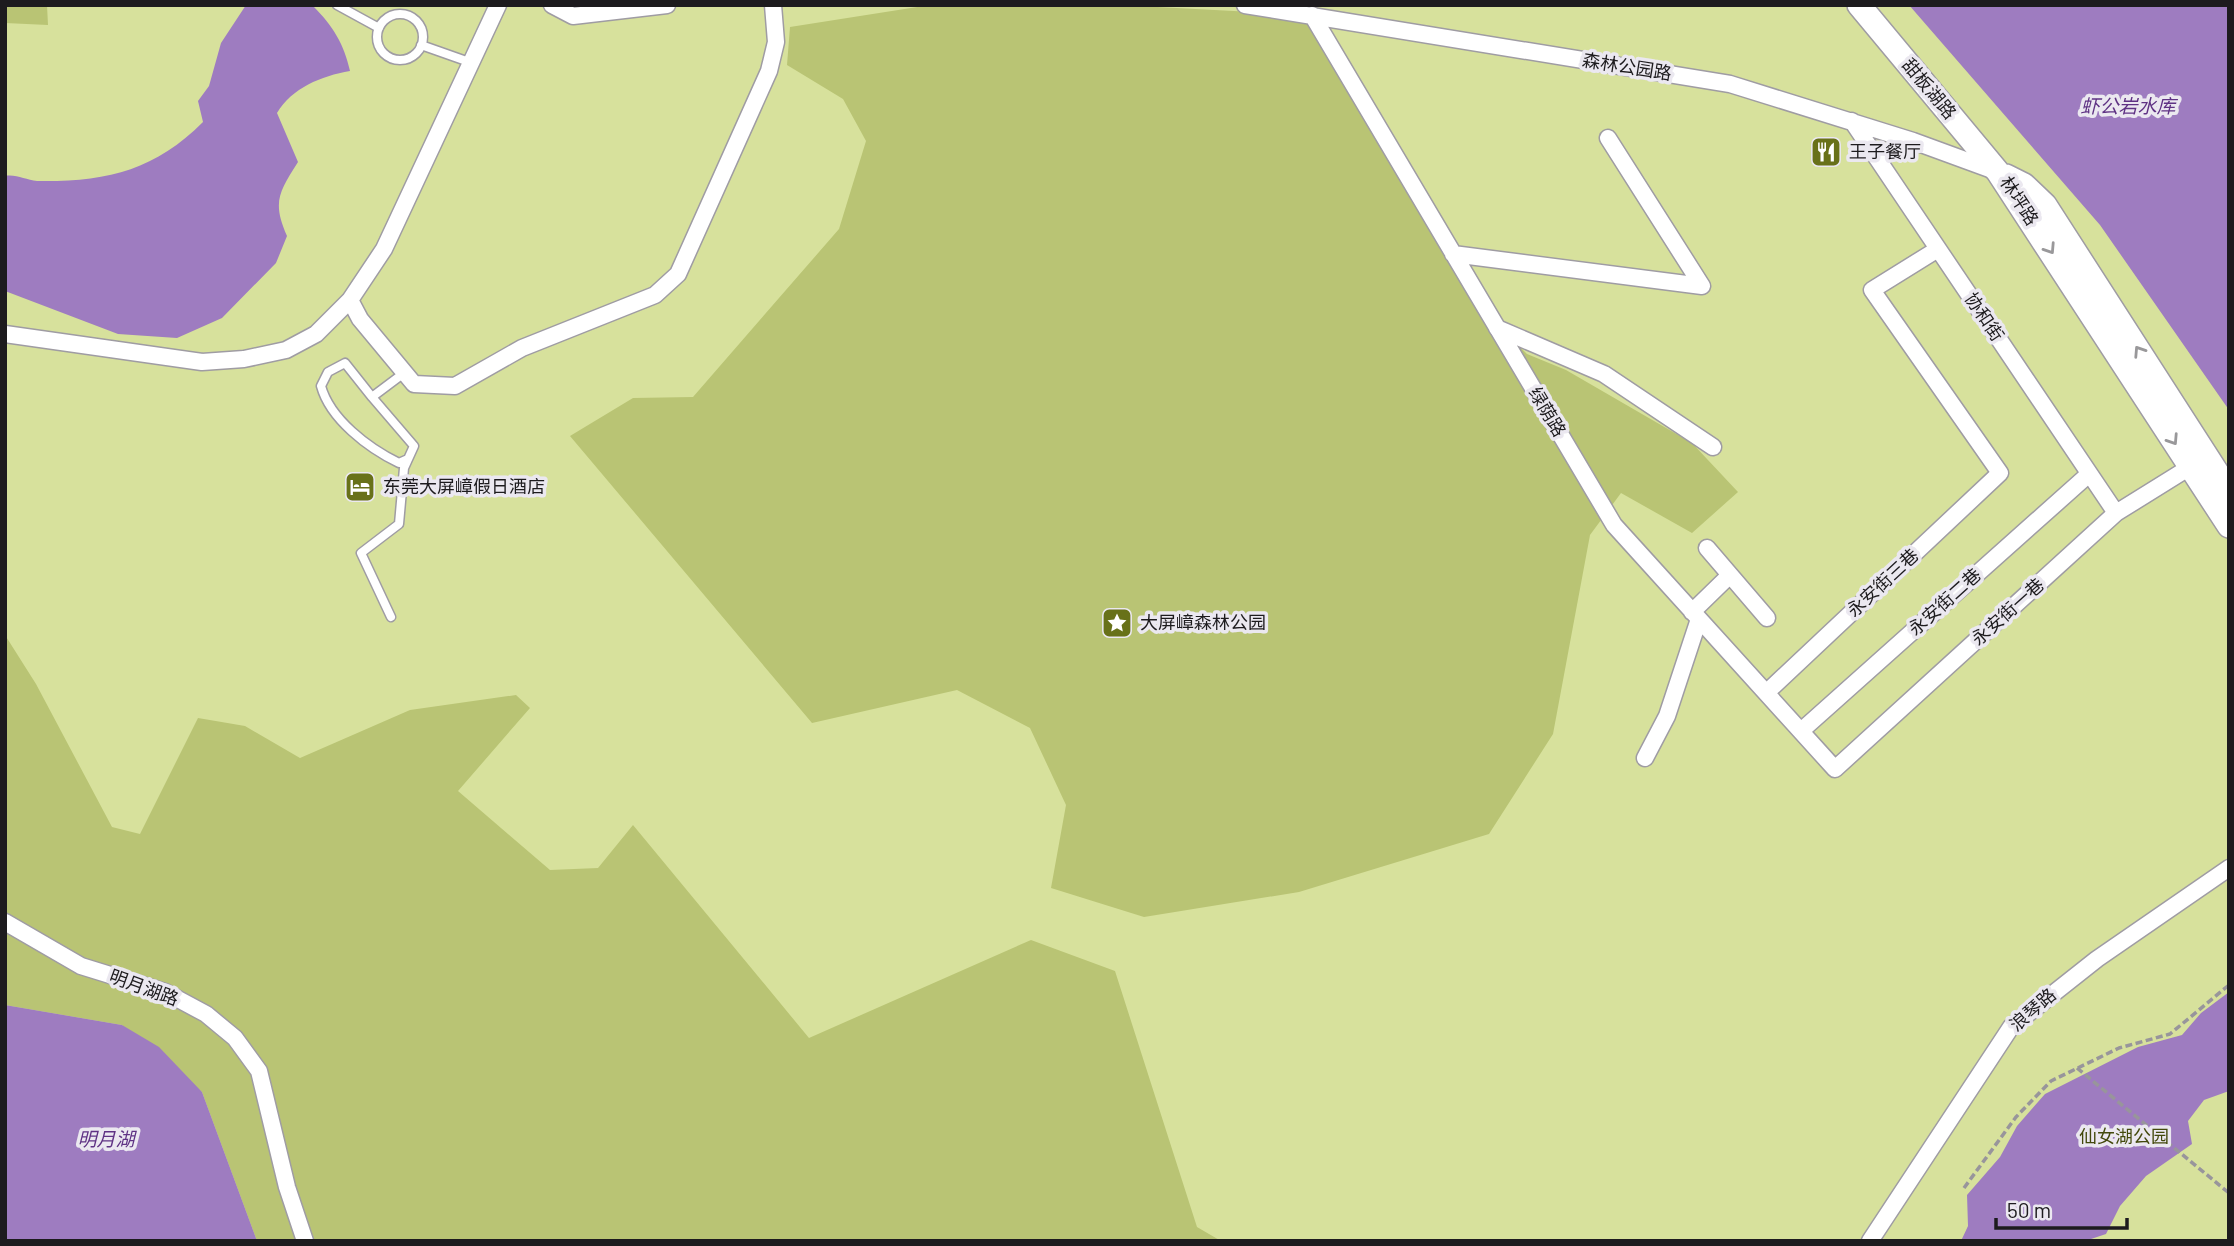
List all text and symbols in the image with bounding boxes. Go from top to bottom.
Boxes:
street label: 森林公园路 [1581,48,1673,84]
street label: 甜板湖路 [1898,54,1961,123]
water label: 虾公岩水库 [2080,94,2178,117]
restaurant icon: 王子餐厅 [1809,135,1843,169]
place label: 王子餐厅 [1849,140,1921,162]
street label: 林坪路 [1996,172,2044,229]
one-way arrow [2041,241,2054,254]
street label: 协和街 [1961,288,2009,345]
one-way arrow [2134,345,2147,358]
street label: 绿荫路 [1525,383,1571,440]
one-way arrow [2165,432,2177,445]
hotel icon: 东莞大屏嶂假日酒店 [343,470,377,504]
place label: 东莞大屏嶂假日酒店 [383,475,545,497]
street label: 永安街三巷 [1842,544,1923,621]
street label: 永安街二巷 [1904,563,1985,640]
street label: 永安街一巷 [1967,573,2048,650]
place icon: 大屏嶂森林公园 [1100,606,1134,640]
place label: 大屏嶂森林公园 [1140,611,1266,633]
street label: 明月湖路 [107,964,182,1010]
street label: 浪琴路 [2005,983,2060,1035]
park label: 仙女湖公园 [2079,1125,2169,1147]
water label: 明月湖 [77,1127,137,1150]
scale bar [1996,1186,2127,1230]
text: 50 m [2007,1197,2051,1222]

